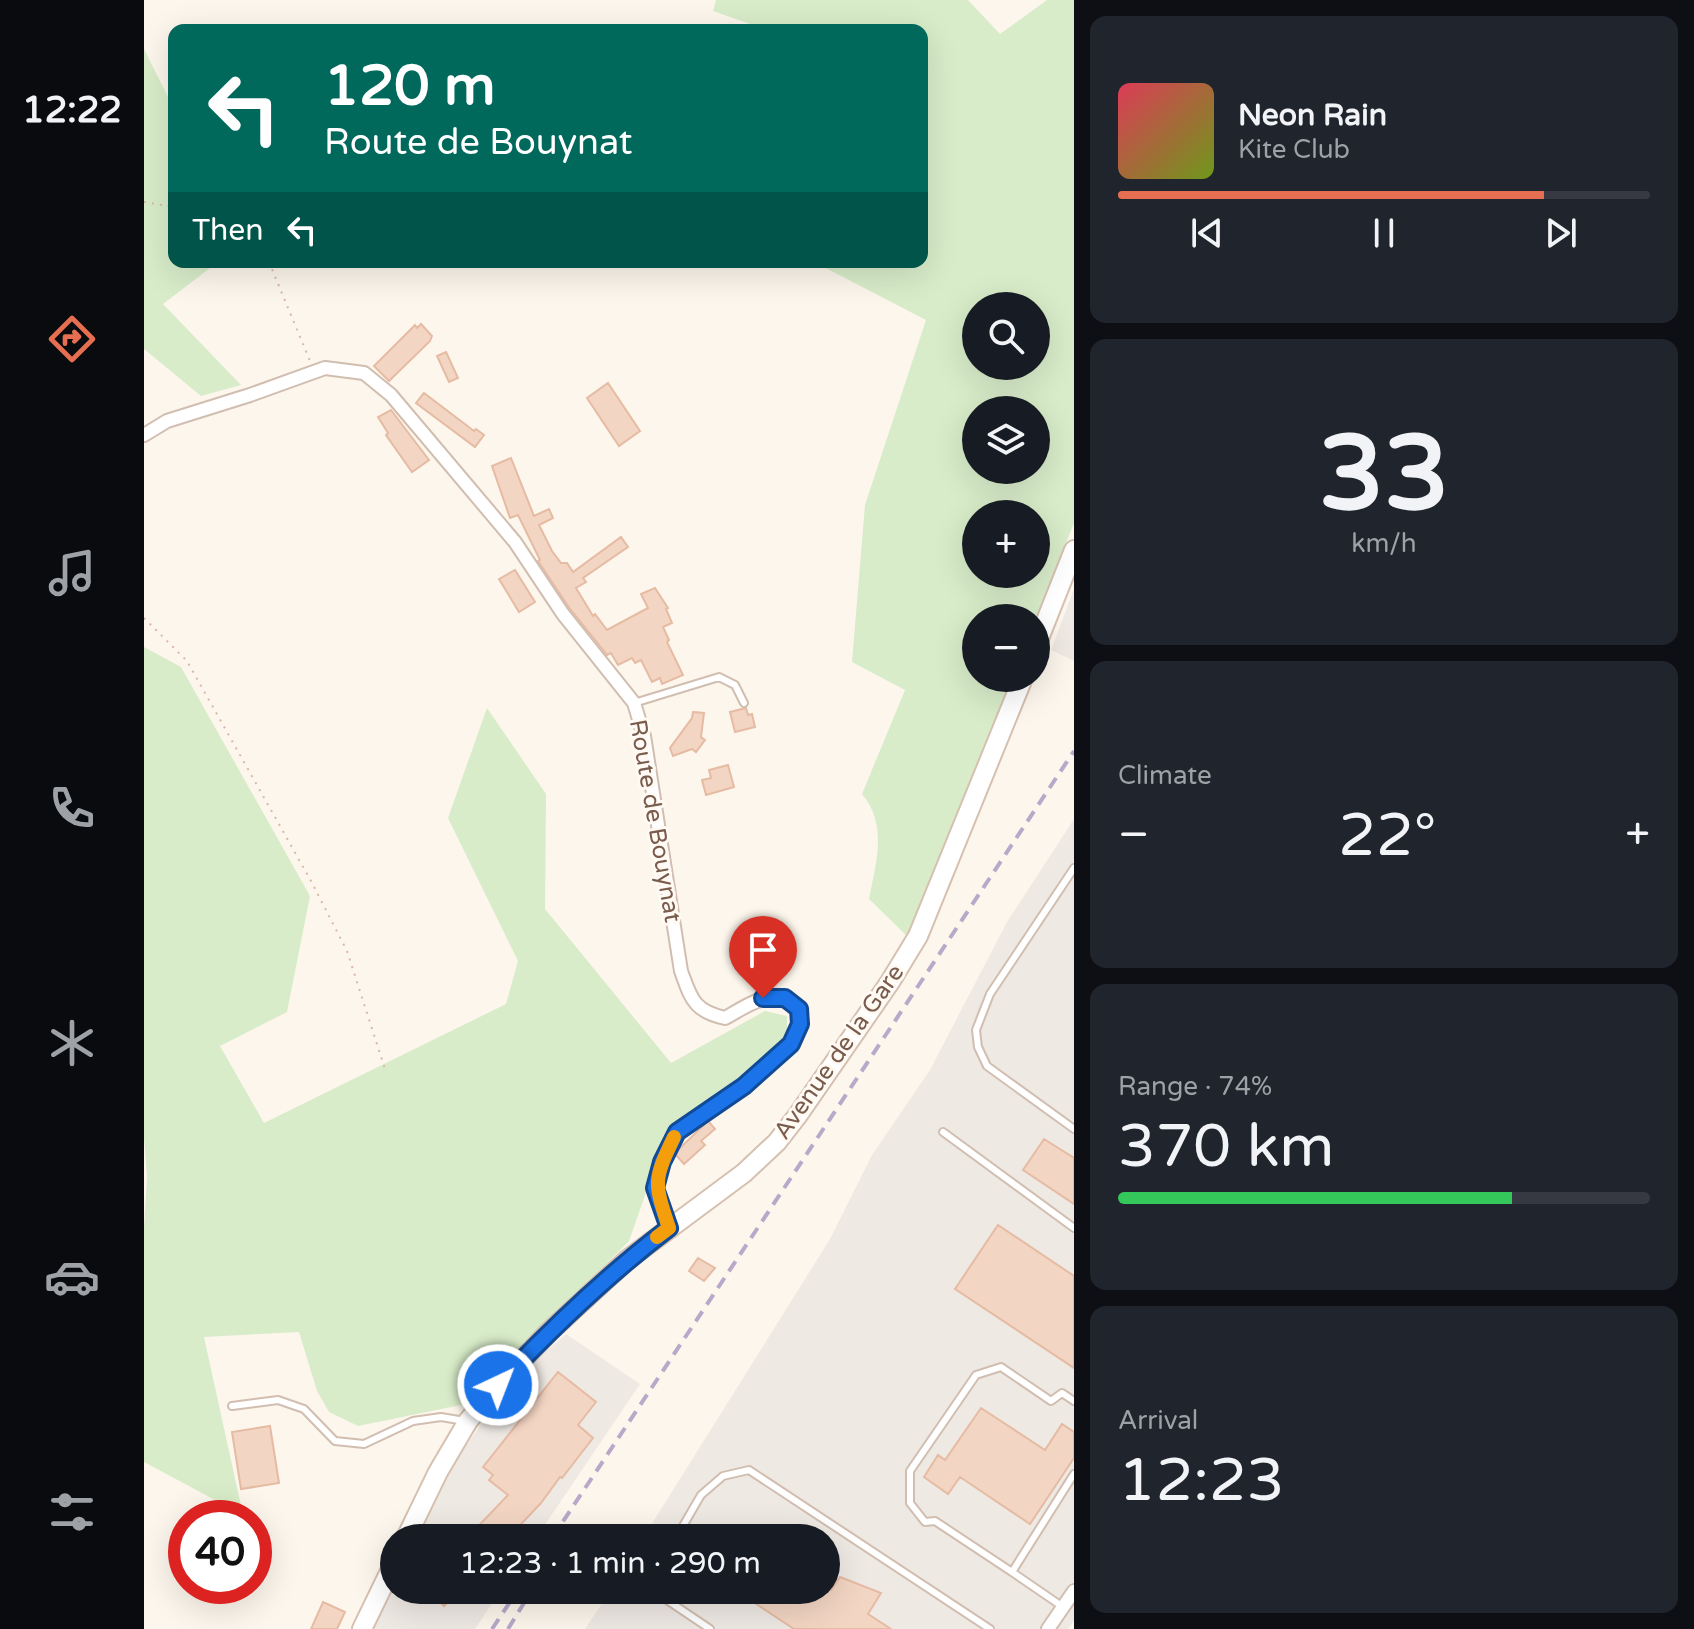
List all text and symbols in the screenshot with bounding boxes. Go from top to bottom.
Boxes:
text: 120 m [324,53,495,120]
icon: left [192,56,296,160]
text: 12:22 [22,89,122,132]
text: Neon Rain [1238,97,1387,134]
text: Route de Bouynat [324,121,633,164]
text: Kite Club [1238,134,1350,165]
icon: left [280,208,324,252]
icon: previous [1185,211,1229,255]
icon: pause [1362,211,1406,255]
icon: next [1539,211,1583,255]
text: Then [192,212,264,249]
map controls [962,292,1050,692]
button: search [962,292,1050,380]
icon: directions [44,311,100,367]
button: layers [962,396,1050,484]
text: 33 [1319,413,1449,538]
button: + [962,500,1050,588]
text: km/h [1351,528,1417,559]
icon: music [44,545,100,601]
button: − [962,604,1050,692]
street label: Route de Bouynat [623,717,687,925]
text: Climate [1118,760,1212,791]
icon: phone [44,780,100,836]
text: 22° [1338,800,1436,872]
text: − [1118,809,1149,862]
text: + [1625,809,1650,862]
pin [729,916,797,998]
icon: arrive [741,928,785,972]
street label: Avenue de la Gare [768,959,910,1145]
icon: climate [44,1015,100,1071]
text: Range · 74% [1118,1071,1272,1102]
text: 370 km [1118,1111,1334,1183]
icon: car [44,1249,100,1305]
position arrow [456,1343,540,1427]
text: Arrival [1118,1405,1198,1436]
text: 12:23 [1118,1445,1284,1517]
icon: filters [44,1484,100,1540]
speed limit sign: 40 [168,1500,272,1604]
text: 12:23 · 1 min · 290 m [459,1545,761,1582]

